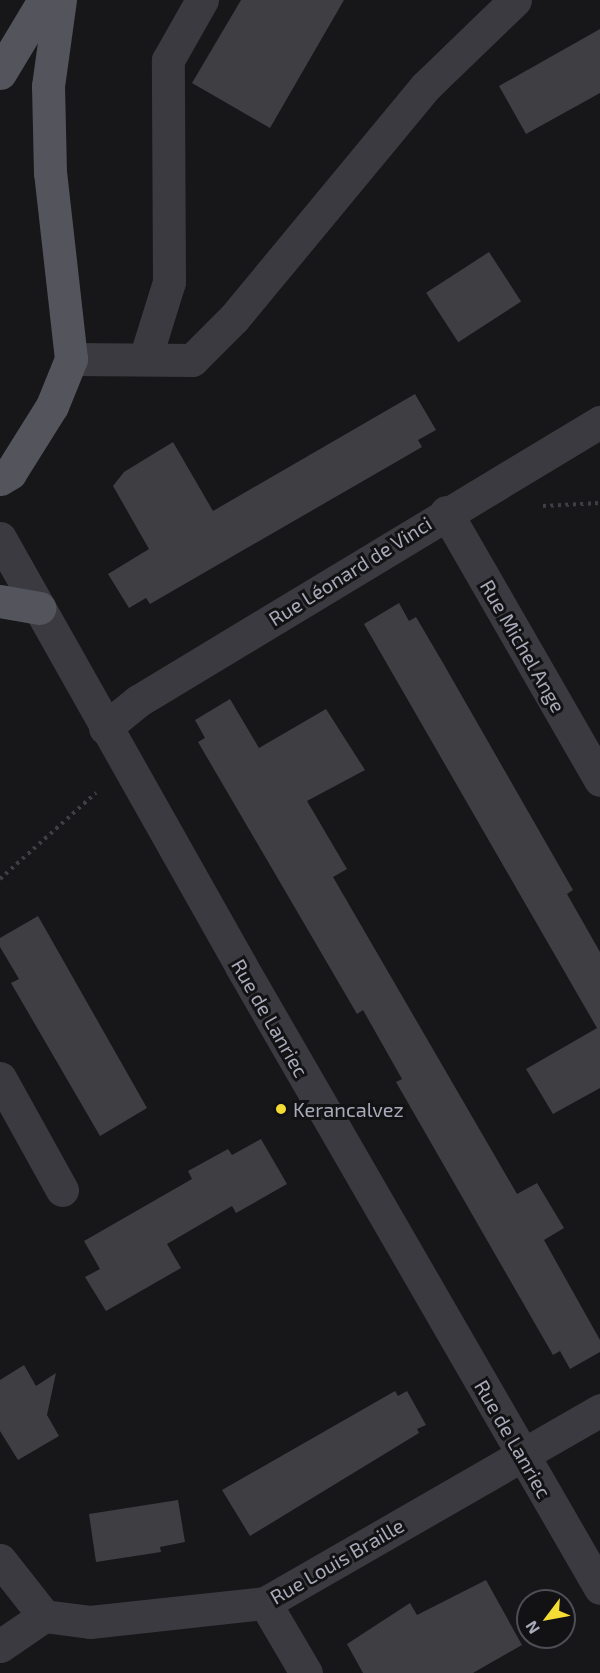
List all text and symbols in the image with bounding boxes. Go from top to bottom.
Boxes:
street label: Rue Léonard de Vinci [264,511,436,631]
street label: Rue Michel Ange [475,575,571,717]
street label: Rue de Lanriec [227,955,313,1081]
place label: Kerancalvez [293,1097,404,1121]
marker: Kerancalvez [274,1102,288,1116]
street label: Rue de Lanriec [470,1376,556,1502]
street label: Rue Louis Braille [266,1513,408,1609]
north arrow [516,1589,576,1649]
text: N [521,1618,543,1638]

